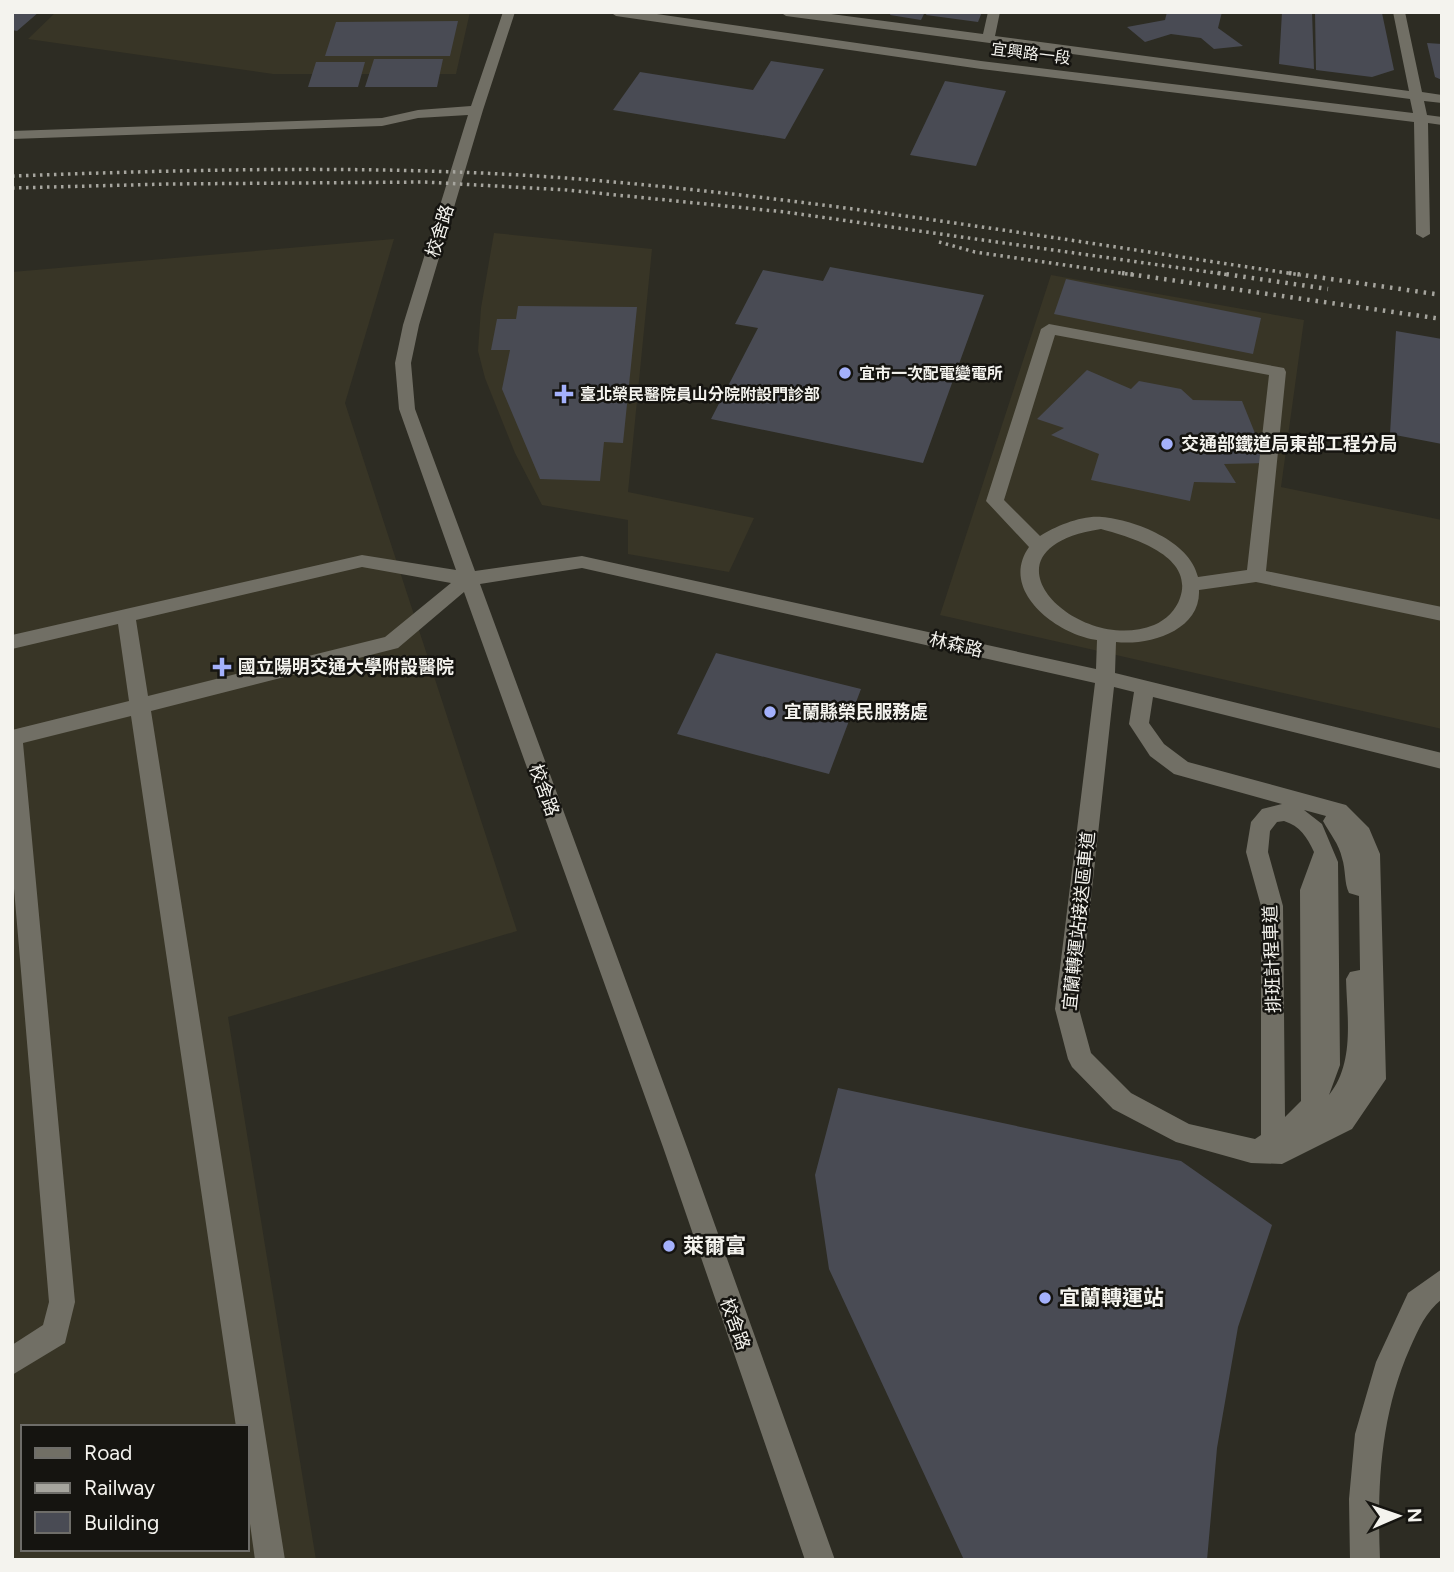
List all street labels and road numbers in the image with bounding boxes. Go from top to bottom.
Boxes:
street label: 宜興路一段 [990,39,1072,68]
street label: 校舍路 [422,202,458,260]
street label: 林森路 [927,628,985,662]
street label: 校舍路 [524,761,564,819]
street label: 宜蘭轉運站接送區車道 [1059,830,1099,1012]
street label: 排班計程車道 [1259,905,1285,1013]
street label: 校舍路 [715,1295,755,1353]

